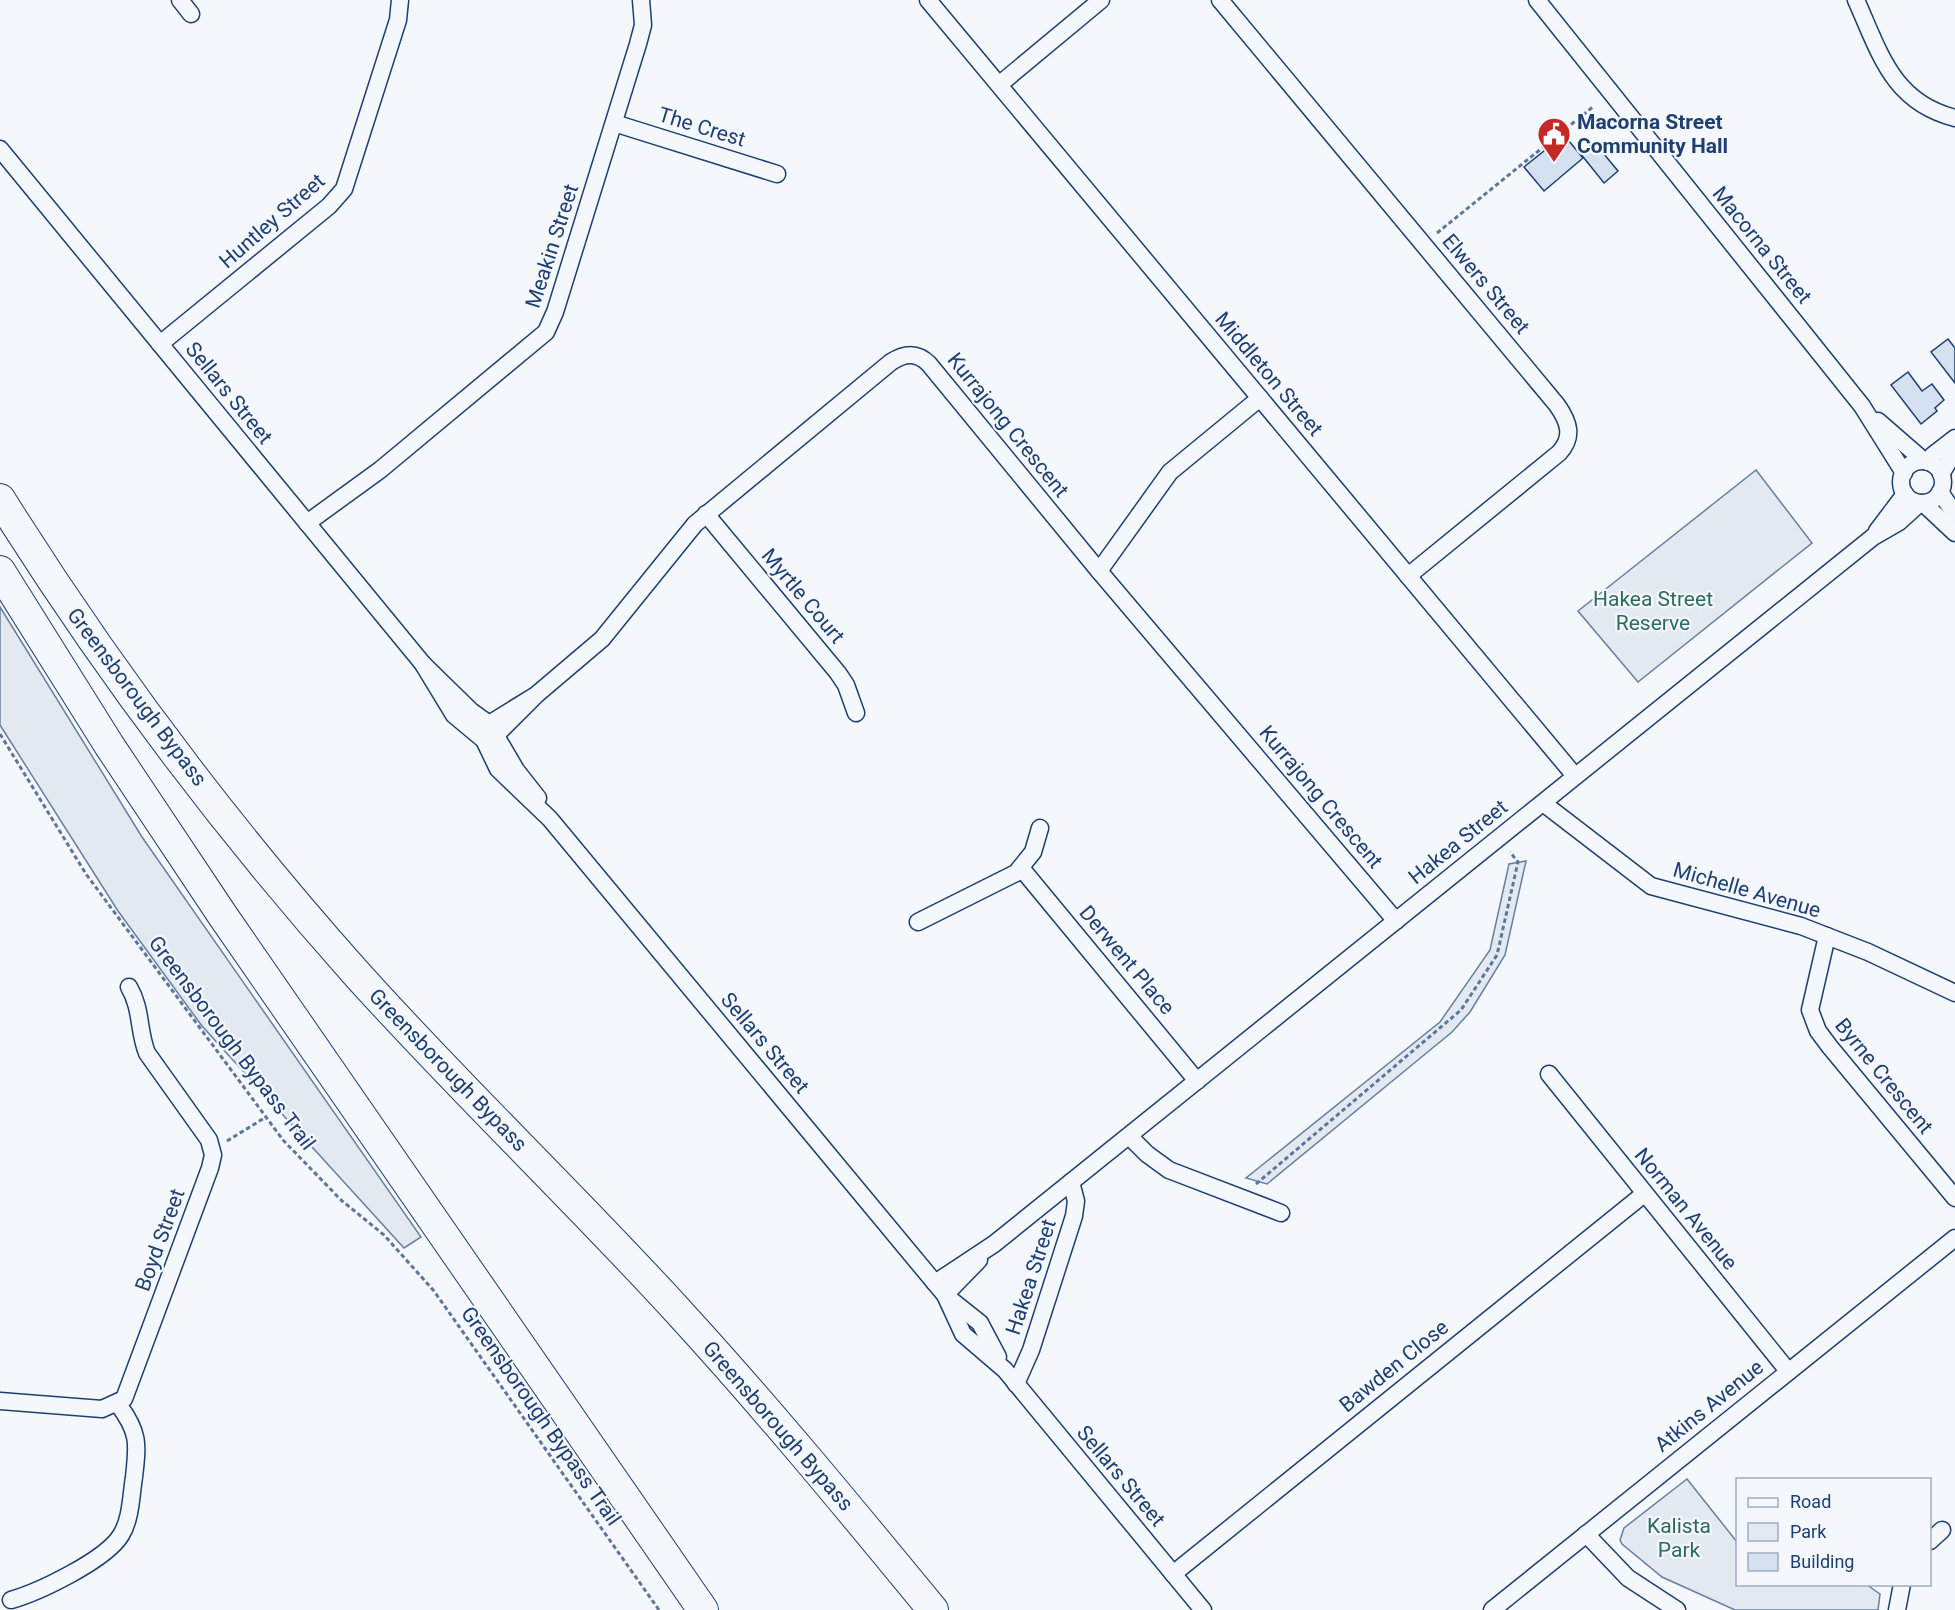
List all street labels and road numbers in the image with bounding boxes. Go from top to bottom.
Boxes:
street label: The Crest [656,102,749,152]
street label: Huntley Street [214,169,330,273]
street label: Meakin Street [521,181,583,311]
street label: Macorna Street [1708,182,1817,308]
street label: Elwers Street [1437,229,1535,339]
street label: Middleton Street [1210,307,1328,441]
street label: Sellars Street [181,337,277,449]
street label: Kurrajong Crescent [942,348,1074,502]
street label: Myrtle Court [757,544,850,648]
street label: Greensborough Bypass [62,603,212,791]
street label: Kurrajong Crescent [1254,721,1388,873]
street label: Hakea Street [1404,795,1512,889]
street label: Michelle Avenue [1670,857,1824,923]
street label: Derwent Place [1075,901,1179,1019]
street label: Greensborough Bypass Trail [144,931,320,1155]
street label: Greensborough Bypass [364,984,532,1156]
street label: Sellars Street [716,988,814,1098]
street label: Byrne Crescent [1830,1014,1938,1139]
street label: Norman Avenue [1630,1143,1742,1275]
street label: Boyd Street [130,1185,190,1294]
street label: Hakea Street [1001,1216,1061,1338]
street label: Greensborough Bypass Trail [456,1302,626,1530]
street label: Bawden Close [1335,1315,1453,1417]
street label: Greensborough Bypass [698,1336,858,1516]
street label: Atkins Avenue [1650,1355,1768,1457]
street label: Sellars Street [1072,1421,1170,1531]

